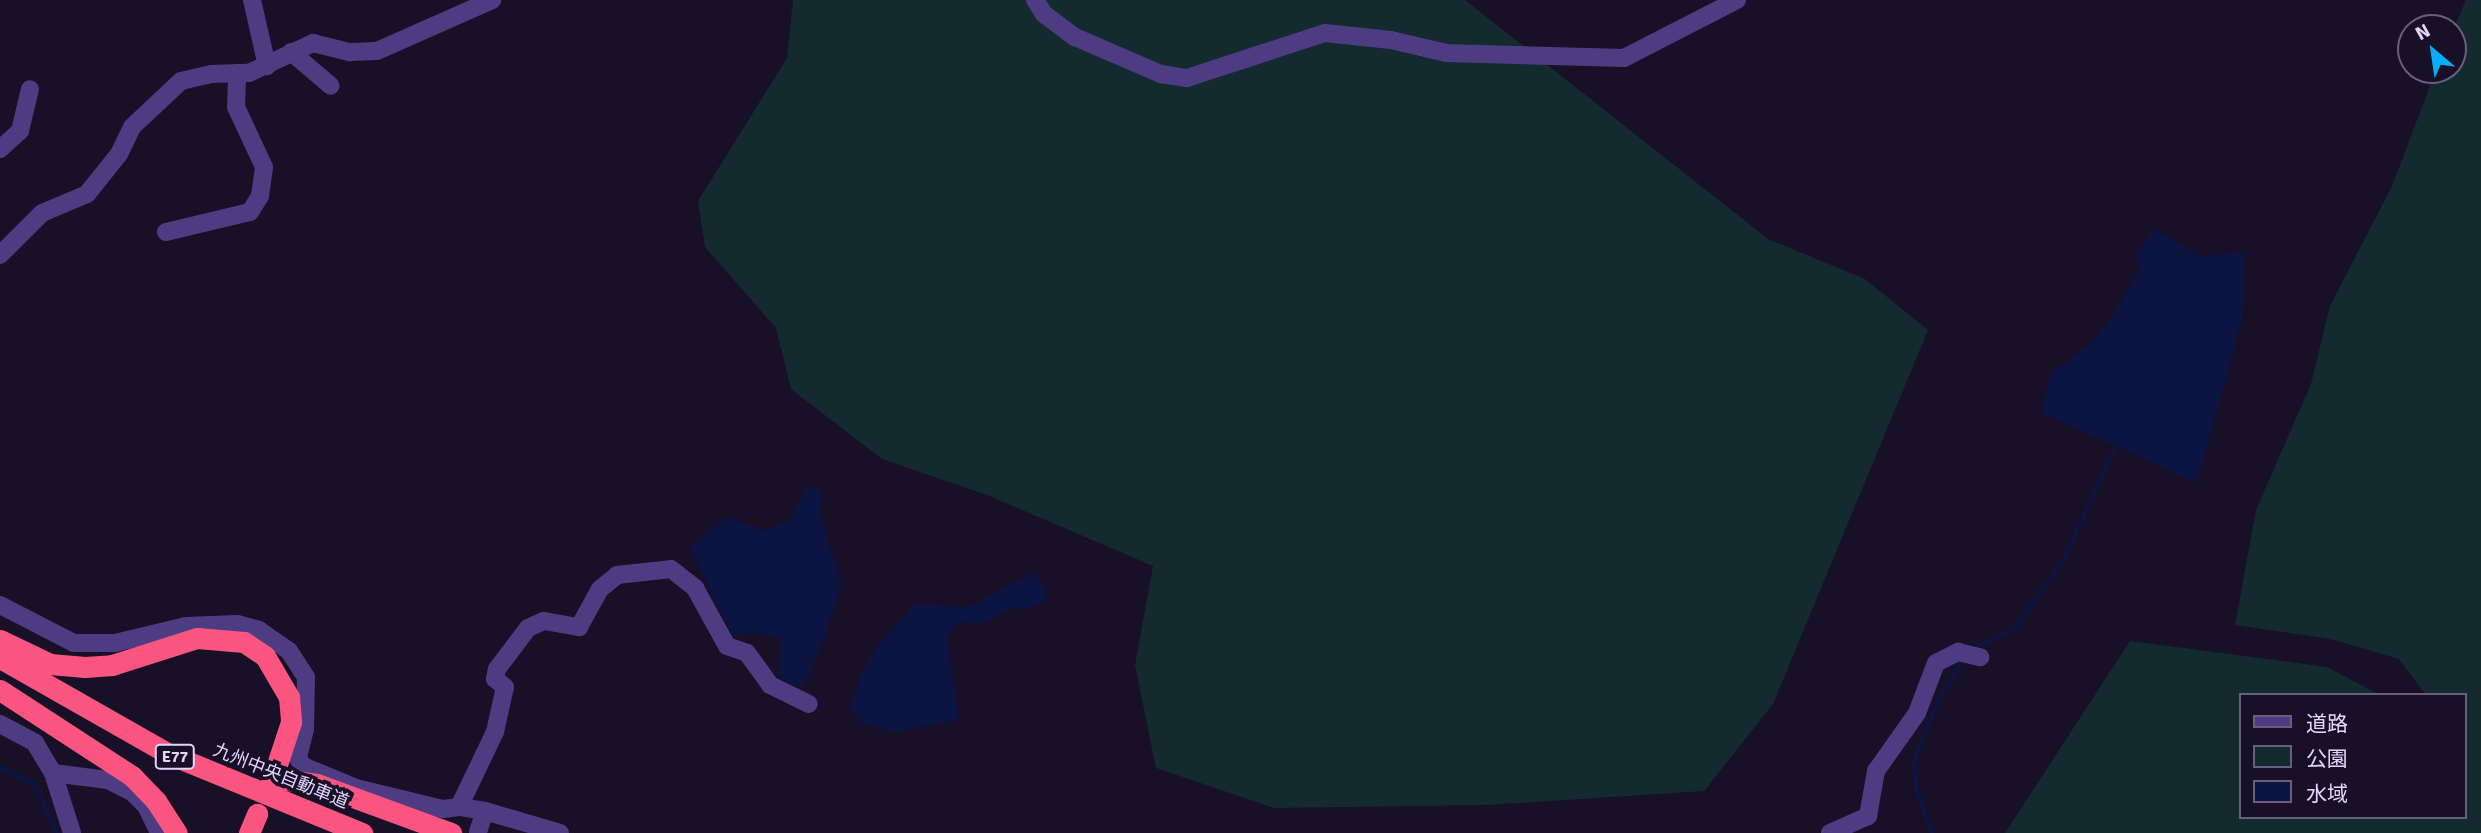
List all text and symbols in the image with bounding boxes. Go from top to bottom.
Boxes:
north arrow [2397,14,2467,84]
text: N [2411,19,2434,46]
legend [2240,693,2467,819]
text: 道路 [2306,711,2348,737]
street label: 九州中央自動車道 [210,739,352,813]
road number: E77 [154,744,196,770]
text: 公園 [2306,746,2348,772]
text: 水域 [2306,781,2348,807]

